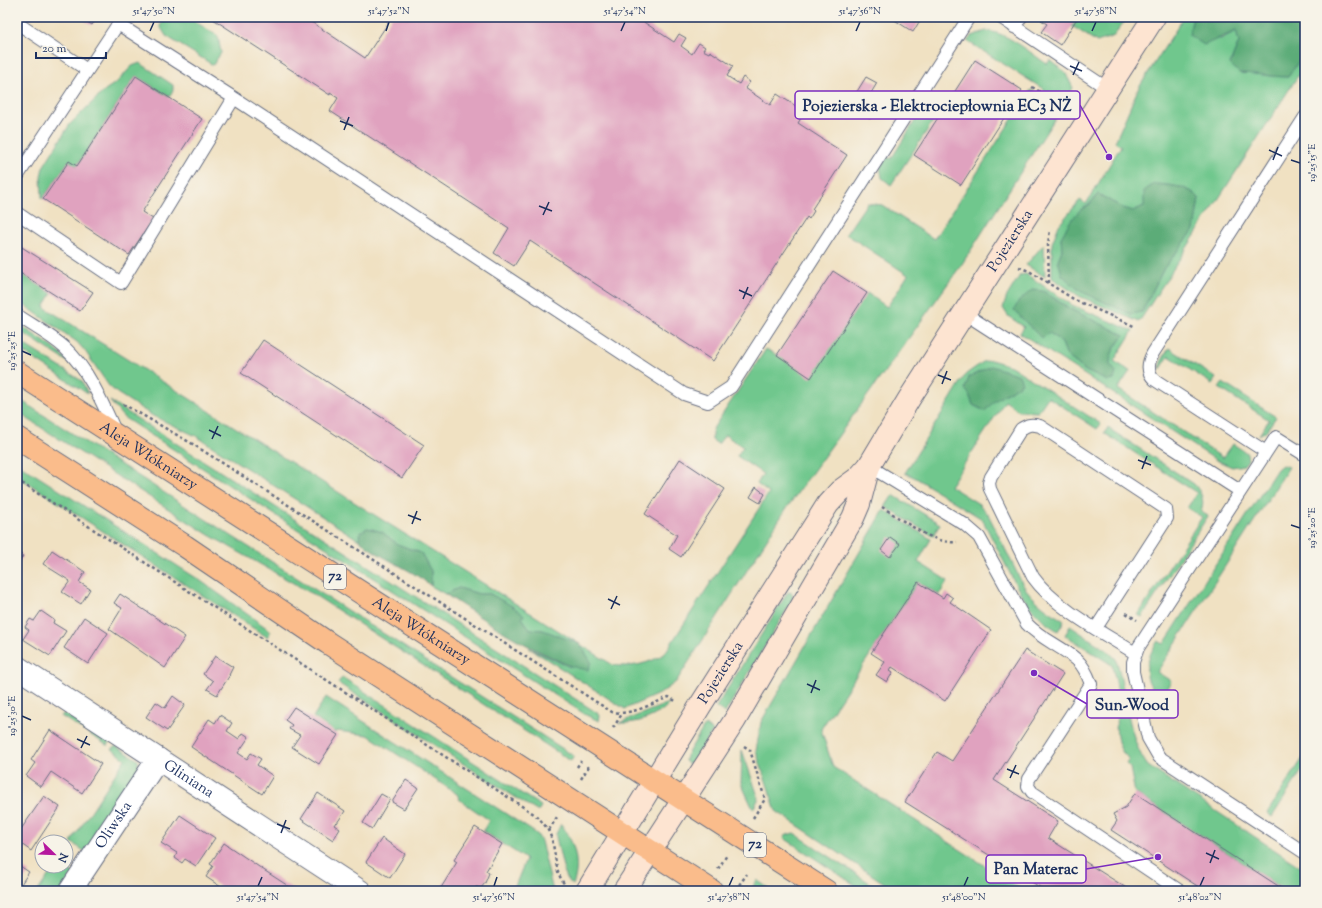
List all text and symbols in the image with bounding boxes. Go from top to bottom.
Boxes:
text: 51°47'50"N [132,4,175,19]
text: 51°47'52"N [367,4,410,19]
text: 51°47'54"N [603,4,646,19]
text: 51°47'56"N [838,4,881,19]
text: 51°47'58"N [1074,4,1117,19]
scale bar [36,34,106,60]
text: 20 m [42,40,67,58]
callout: Pojezierska - Elektrociepłownia EC3 NŻ [795,91,1080,119]
text: Pojezierska - Elektrociepłownia EC3 NŻ [803,95,1071,119]
text: 19°25'15"E [1305,144,1320,182]
street label: Pojezierska [983,205,1038,276]
text: 19°25'25"E [5,331,20,371]
street label: Aleja Włókniarzy [95,417,202,496]
text: 19°25'20"E [1305,507,1320,549]
road number: 72 [324,565,346,589]
street label: Aleja Włókniarzy [368,592,475,671]
street label: Pojezierska [693,637,749,708]
callout: Sun-Wood [1087,690,1178,718]
text: Sun-Wood [1095,695,1170,718]
text: 19°25'30"E [5,696,20,736]
street label: Gliniana [159,755,218,803]
street label: Oliwska [90,797,137,853]
road number: 72 [744,833,766,857]
north arrow [34,834,74,874]
text: N [53,849,72,865]
callout: Pan Materac [986,855,1086,883]
text: Pan Materac [994,859,1079,882]
text: 51°47'54"N [236,890,279,905]
text: 51°47'56"N [472,890,515,905]
text: 51°47'58"N [707,890,750,905]
text: 51°48'00"N [941,890,986,905]
text: 51°48'02"N [1178,890,1221,905]

